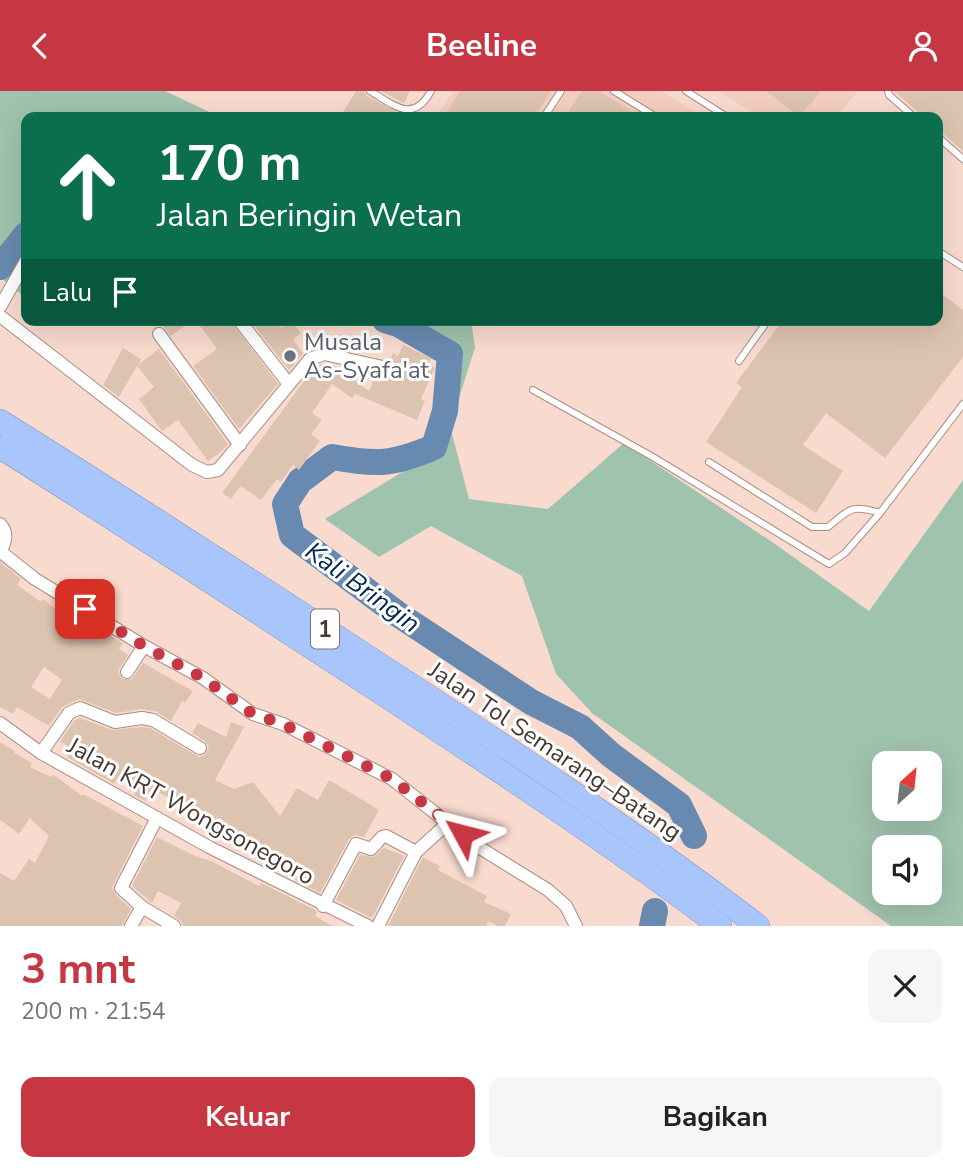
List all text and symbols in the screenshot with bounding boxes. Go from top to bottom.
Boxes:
text: Beeline [426,24,537,67]
icon: back [21,27,59,65]
icon: person [904,27,942,65]
text: 170 m [157,130,301,197]
icon: ahead [42,140,133,231]
text: Jalan Beringin Wetan [157,194,462,237]
icon: arrive [106,273,144,311]
text: Lalu [42,275,92,310]
place label: Musala As-Syafa'at [304,326,430,386]
marker: Musala As-Syafa'at [282,348,298,364]
water label: Kali Bringin [298,534,427,641]
pin [55,579,115,639]
icon: arrive [66,590,104,628]
road number: 1 [311,609,339,649]
street label: Jalan Tol Semarang–Batang [421,654,688,848]
street label: Jalan KRT Wongsonegoro [61,729,320,892]
north arrow [872,751,942,821]
map controls [872,751,942,905]
position arrow [426,797,500,871]
button: sound [872,835,942,905]
text: 3 mnt [21,941,135,998]
button: close [868,949,942,1023]
text: 200 m · 21:54 [21,996,166,1027]
button: Keluar [21,1077,475,1157]
button: Bagikan [489,1077,942,1157]

